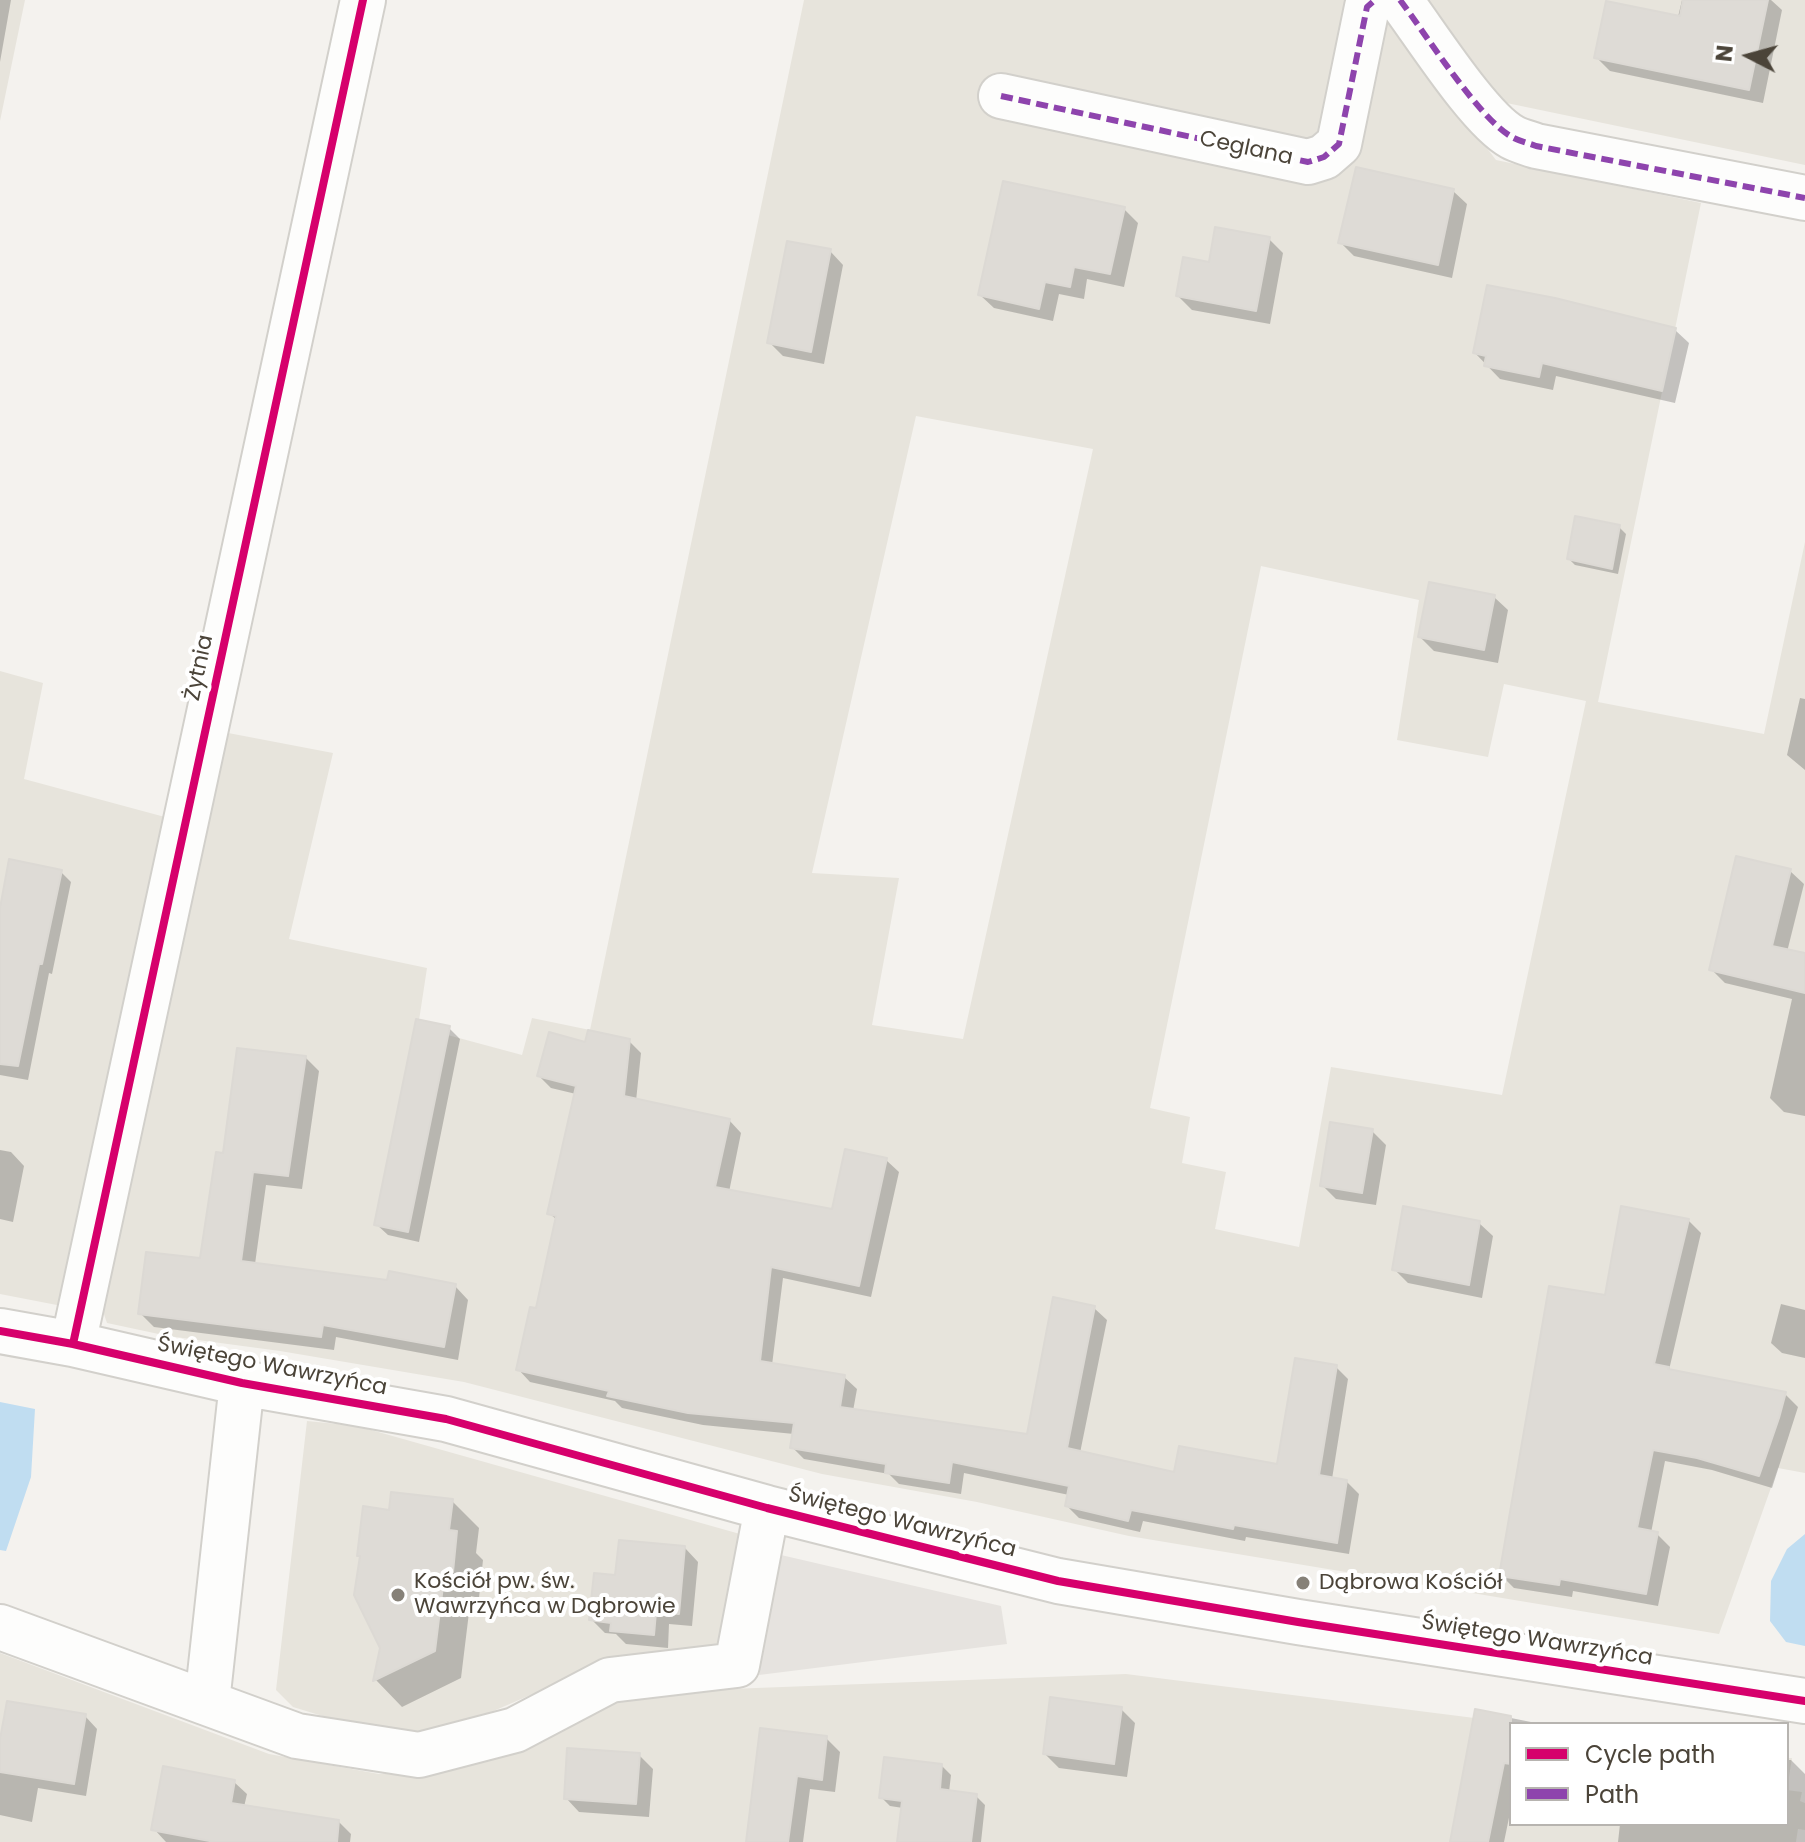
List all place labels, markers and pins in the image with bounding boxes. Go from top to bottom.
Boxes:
place label: Kościół pw. św. Wawrzyńca w Dąbrowie [414,1569,676,1620]
place label: Dąbrowa Kościół [1319,1570,1502,1596]
marker: Dąbrowa Kościół [1294,1574,1312,1592]
marker: Kościół pw. św. Wawrzyńca w Dąbrowie [389,1586,407,1604]

